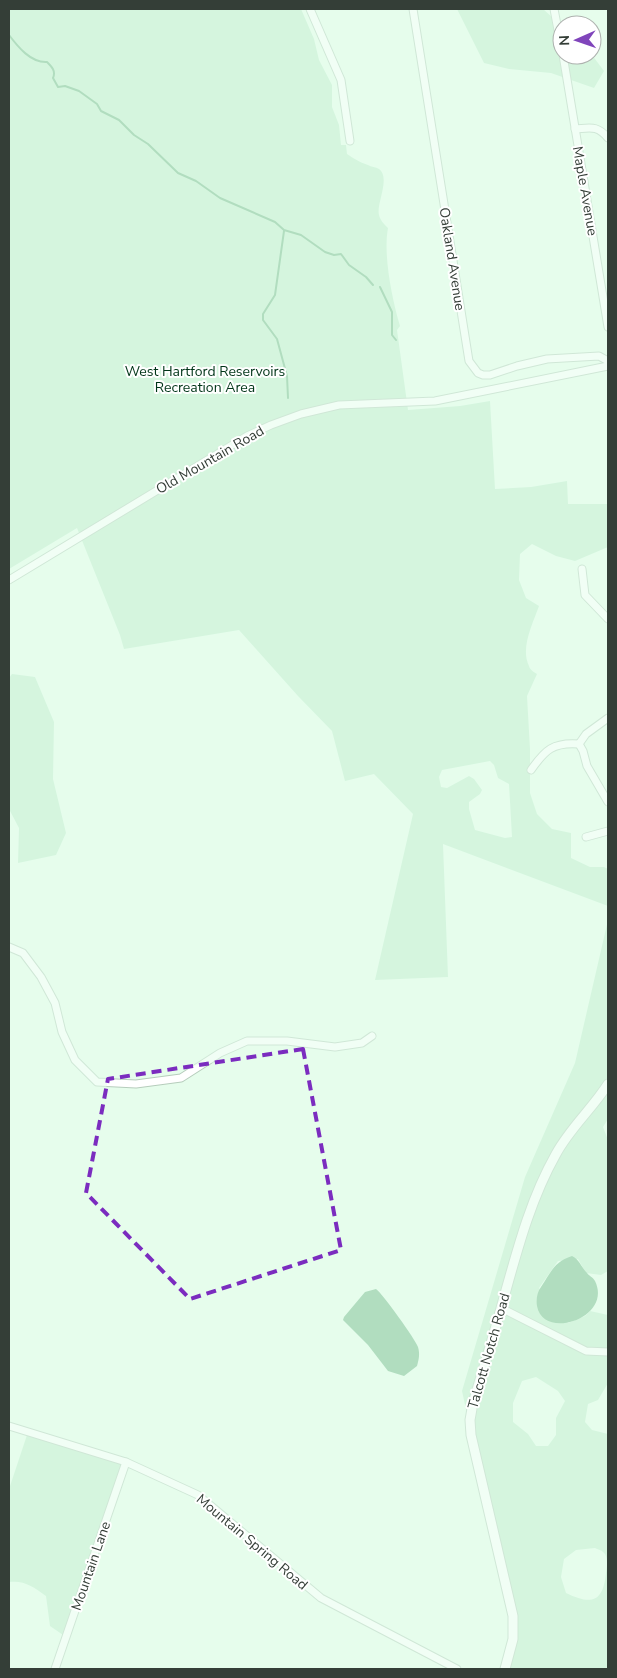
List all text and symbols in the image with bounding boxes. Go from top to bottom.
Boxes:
north arrow [552,15,602,65]
text: N [555,35,574,46]
street label: Maple Avenue [568,145,602,237]
street label: Oakland Avenue [434,206,470,312]
park label: West Hartford Reservoirs Recreation Area [125,362,286,397]
street label: Old Mountain Road [152,421,268,499]
street label: Talcott Notch Road [463,1291,515,1411]
street label: Mountain Spring Road [192,1490,312,1594]
street label: Mountain Lane [67,1519,115,1613]

